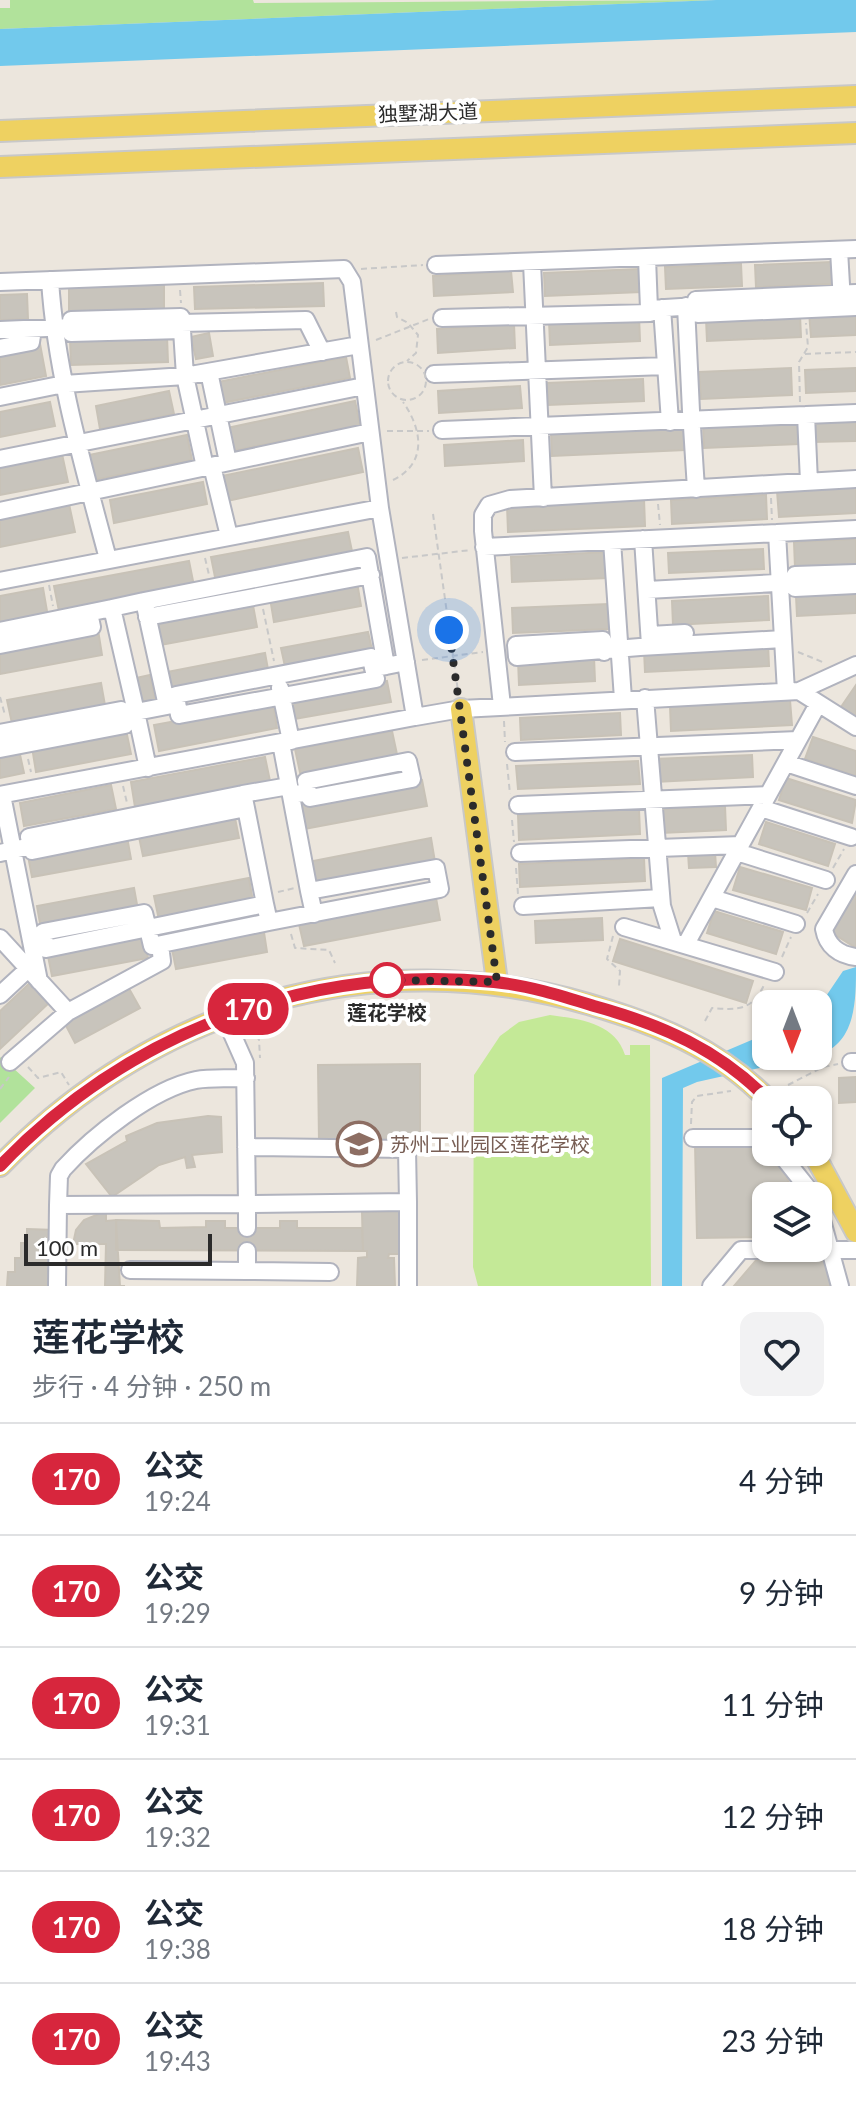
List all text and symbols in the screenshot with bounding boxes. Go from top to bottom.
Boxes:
street label: 独墅湖大道 [378,98,478,126]
your location [429,610,469,650]
marker: 莲花学校 [370,963,404,997]
line badge: 170 [202,983,294,1035]
north arrow [752,990,832,1070]
map controls [752,990,832,1262]
text: 170 [224,992,272,1026]
place label: 莲花学校 [347,1000,427,1024]
button: locate [752,1086,832,1166]
school or university icon: 苏州工业园区莲花学校 [335,1120,383,1168]
place label: 苏州工业园区莲花学校 [390,1132,590,1156]
button: layers [752,1182,832,1262]
scale bar [24,1230,212,1266]
text: 100 m [36,1234,98,1261]
button: heart [740,1312,824,1396]
text: 莲花学校 [32,1313,184,1359]
text: 步行 · 4 分钟 · 250 m [32,1370,271,1402]
text: 公交 [144,1446,204,1482]
text: 170 [52,1462,100,1496]
text: 4 分钟 [739,1462,824,1498]
text: 19:24 [144,1485,211,1517]
text: 公交 [144,1558,204,1594]
text: 170 [52,1574,100,1608]
text: 9 分钟 [739,1574,824,1610]
text: 19:29 [144,1597,211,1629]
text: 公交 [144,1670,204,1706]
text: 170 [52,1686,100,1720]
text: 11 分钟 [722,1686,824,1722]
text: 19:31 [144,1709,211,1741]
text: 公交 [144,1782,204,1818]
text: 170 [52,1798,100,1832]
text: 12 分钟 [722,1798,824,1834]
text: 19:32 [144,1821,211,1853]
text: 公交 [144,1894,204,1930]
text: 170 [52,1910,100,1944]
text: 18 分钟 [722,1910,824,1946]
text: 19:38 [144,1933,211,1965]
text: 公交 [144,2006,204,2042]
text: 170 [52,2022,100,2056]
text: 23 分钟 [722,2022,824,2058]
text: 19:43 [144,2045,211,2077]

